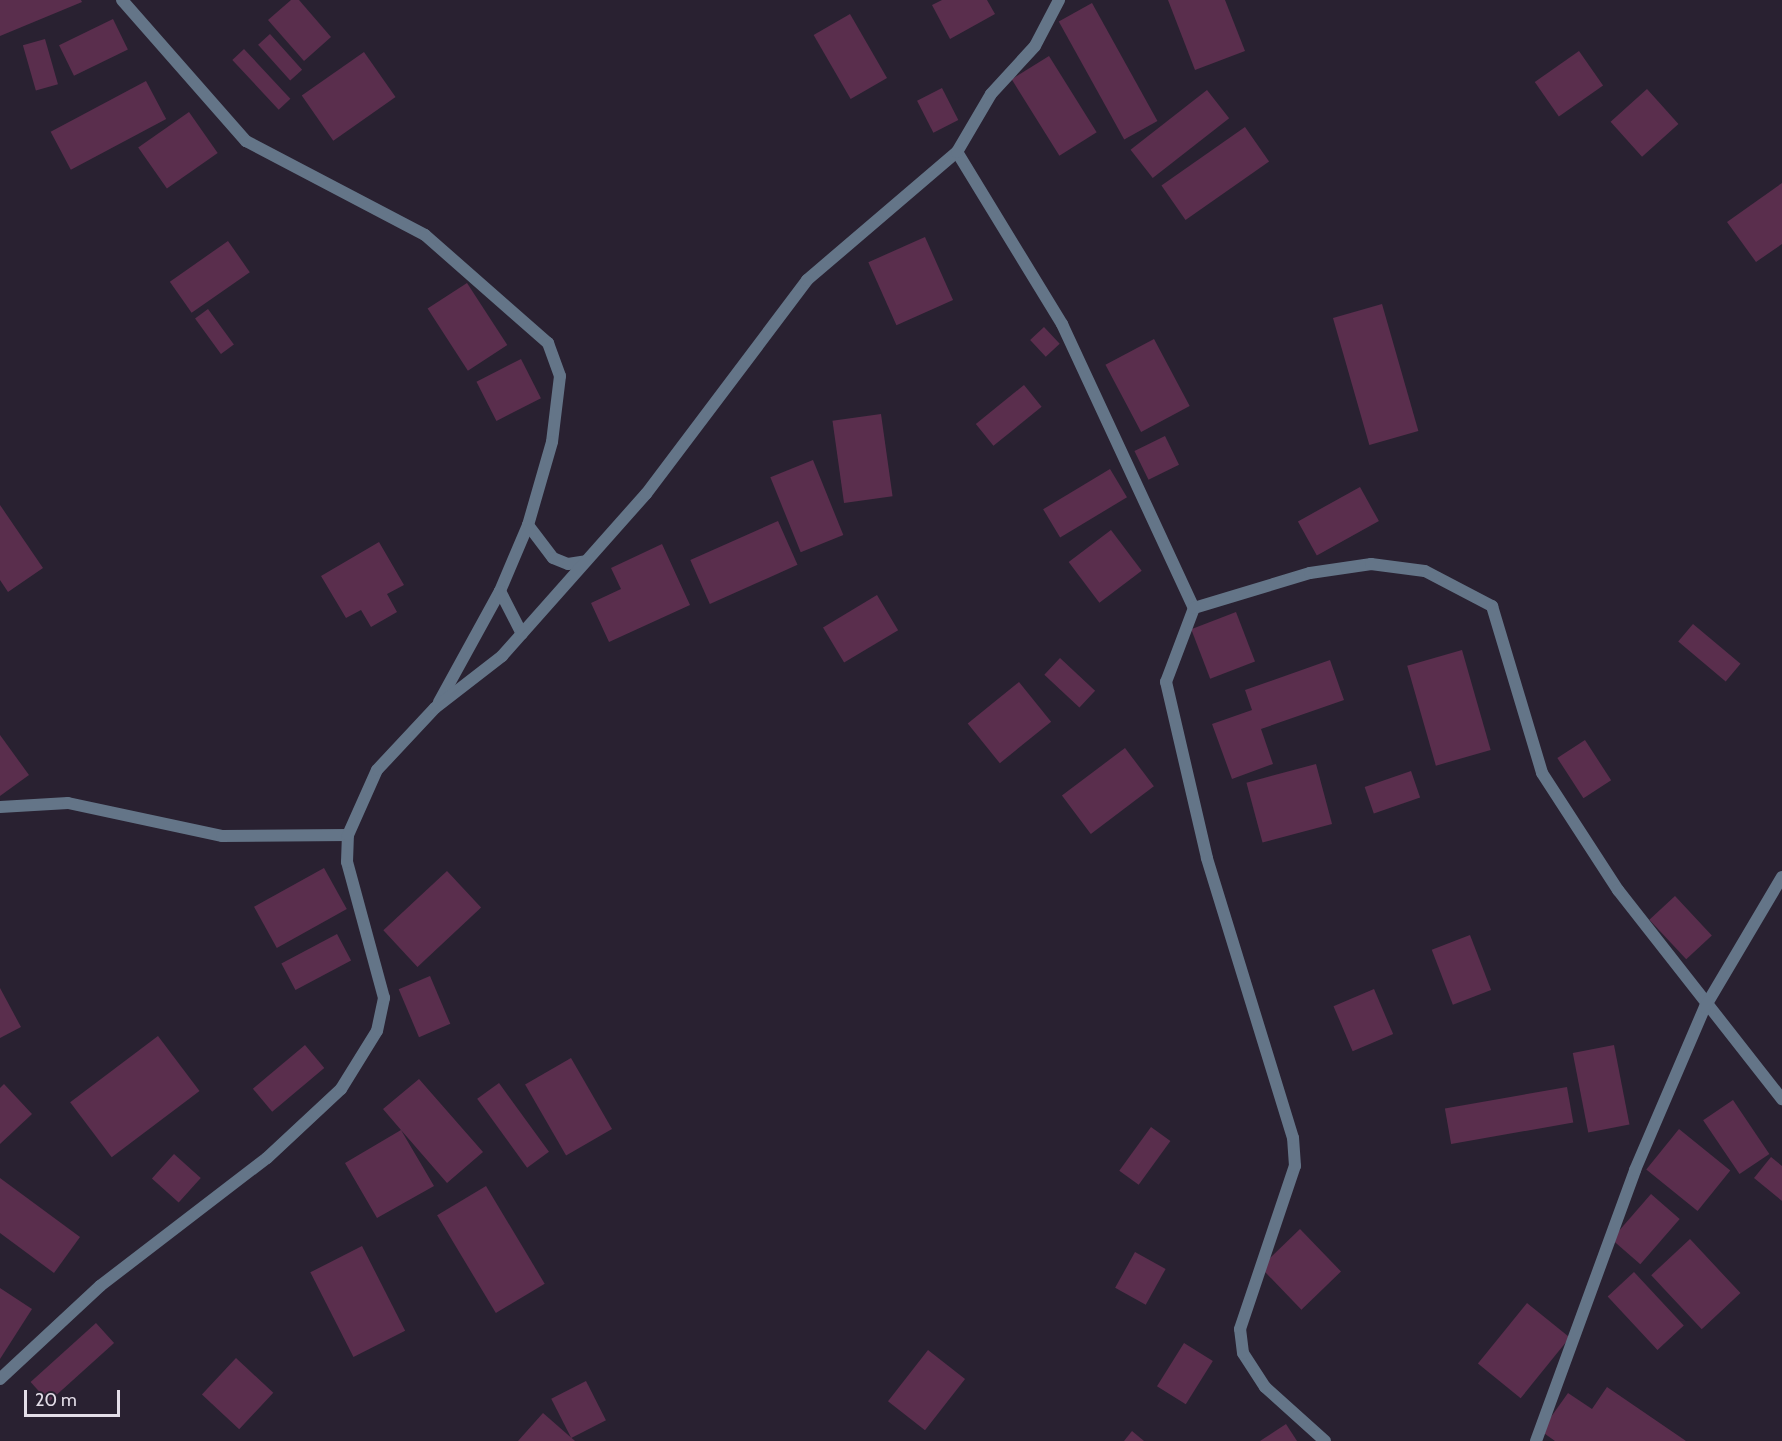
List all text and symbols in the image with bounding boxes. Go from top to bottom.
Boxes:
scale bar [27,1378,123,1416]
text: 20 m [35,1389,77,1411]

